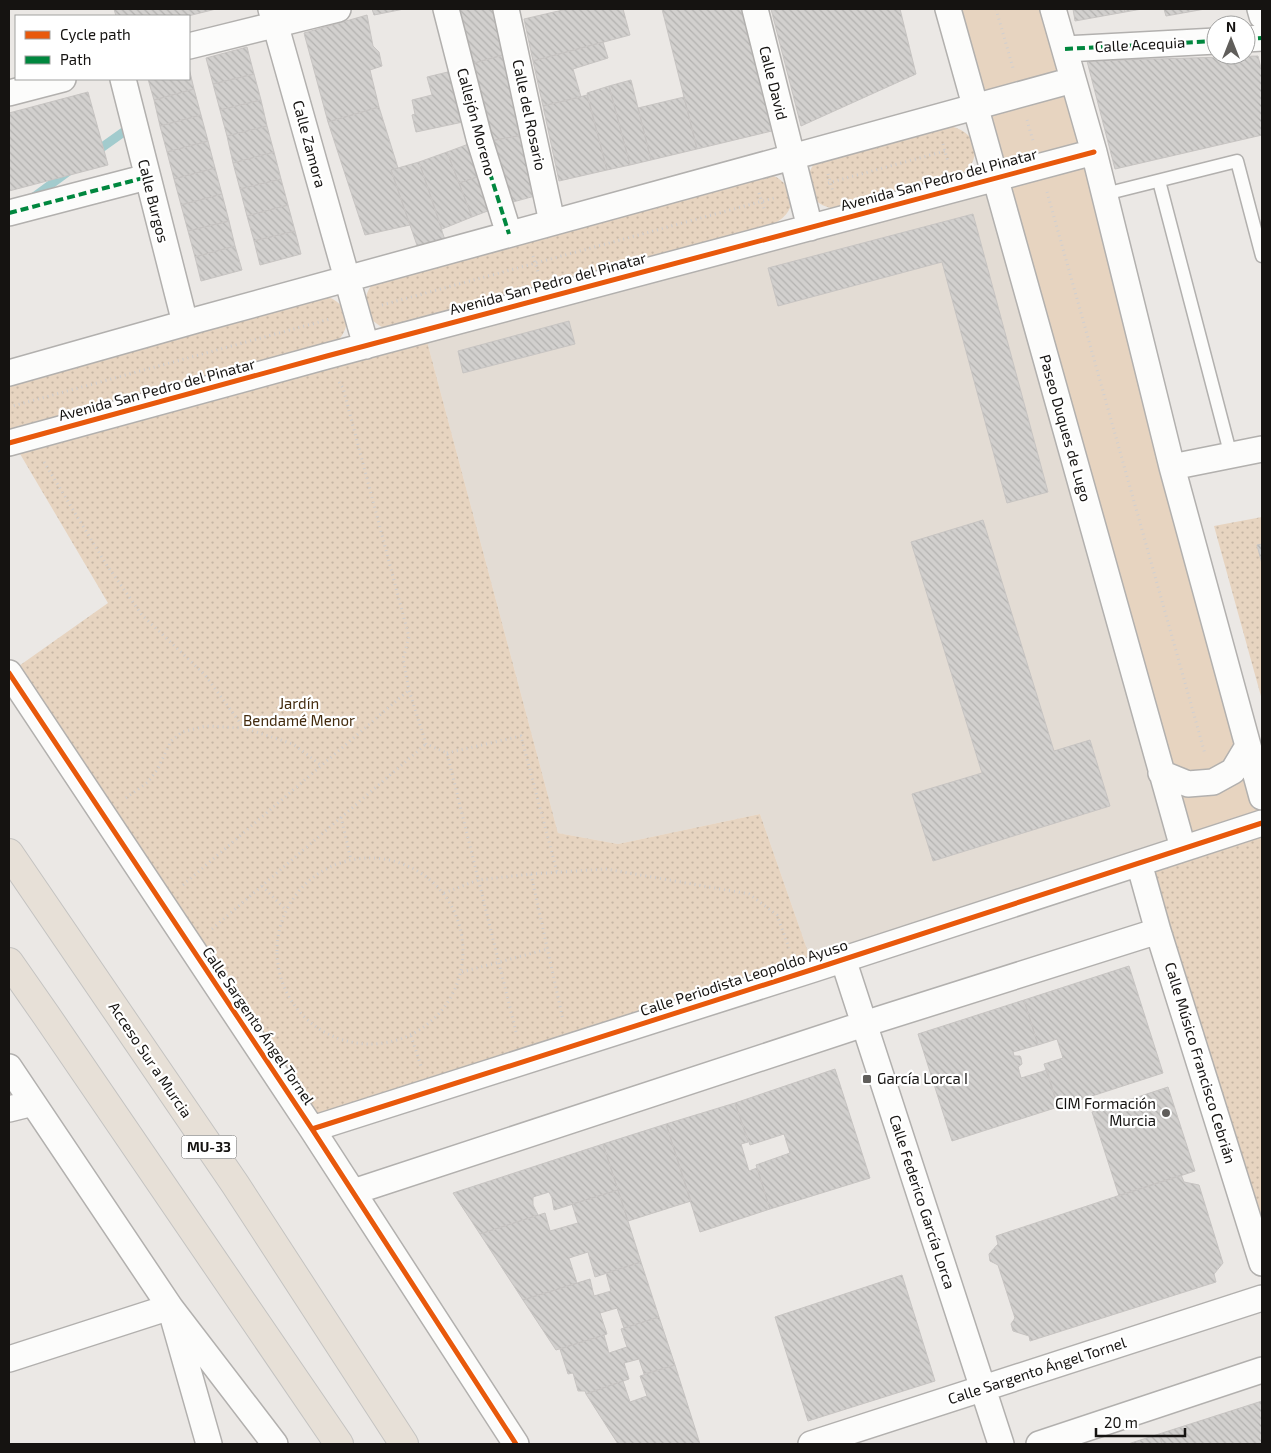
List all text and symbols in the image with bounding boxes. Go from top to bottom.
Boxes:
legend [15,15,190,80]
north arrow [1206,15,1256,65]
text: N [1226,18,1236,35]
text: Cycle path [60,25,131,43]
street label: Calle Acequia [1094,33,1186,55]
street label: Calle David [756,44,792,122]
text: Path [60,50,91,68]
street label: Calle del Rosario [509,58,551,172]
street label: Callejón Moreno [453,66,500,178]
street label: Calle Zamora [290,98,330,189]
street label: Avenida San Pedro del Pinatar [838,144,1039,214]
street label: Calle Burgos [135,157,173,244]
street label: Avenida San Pedro del Pinatar [447,248,648,318]
street label: Paseo Duques de Lugo [1036,352,1096,503]
street label: Avenida San Pedro del Pinatar [56,354,257,424]
park label: Jardín Bendamé Menor [243,694,355,729]
street label: Calle Periodista Leopoldo Ayuso [638,935,850,1019]
street label: Calle Sargento Ángel Tornel [199,943,319,1108]
street label: Calle Músico Francisco Cebrián [1162,960,1240,1166]
street label: Acceso Sur a Murcia [105,998,196,1121]
place label: García Lorca I [877,1069,968,1087]
marker: García Lorca I [861,1073,873,1085]
place label: CIM Formación Murcia [1055,1094,1156,1129]
marker: CIM Formación Murcia [1160,1107,1172,1119]
street label: Calle Federico García Lorca [886,1112,960,1291]
road number: MU-33 [182,1136,236,1158]
street label: Calle Sargento Ángel Tornel [945,1333,1129,1407]
scale bar [1096,1406,1185,1438]
text: 20 m [1104,1413,1138,1431]

